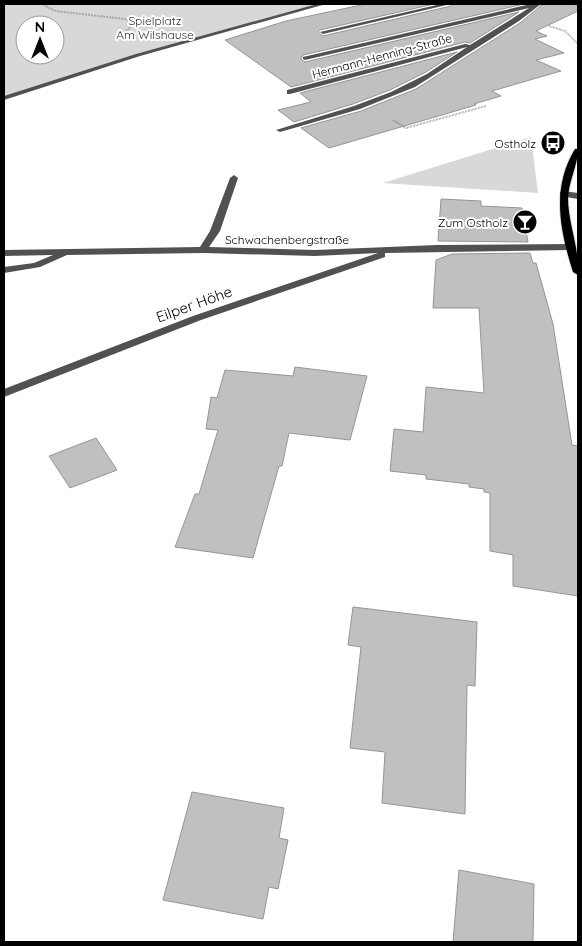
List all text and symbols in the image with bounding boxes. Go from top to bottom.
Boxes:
park label: Spielplatz Am Wilshause [116,13,194,42]
north arrow [15,15,65,65]
text: N [35,18,45,36]
street label: Hermann-Henning-Straße [310,30,454,82]
bus stop icon: Ostholz [540,130,566,156]
place label: Ostholz [495,136,536,151]
bar icon: Zum Ostholz [512,209,538,235]
place label: Zum Ostholz [438,215,508,230]
street label: Schwachenbergstraße [225,232,349,247]
street label: Eilper Höhe [153,281,235,327]

